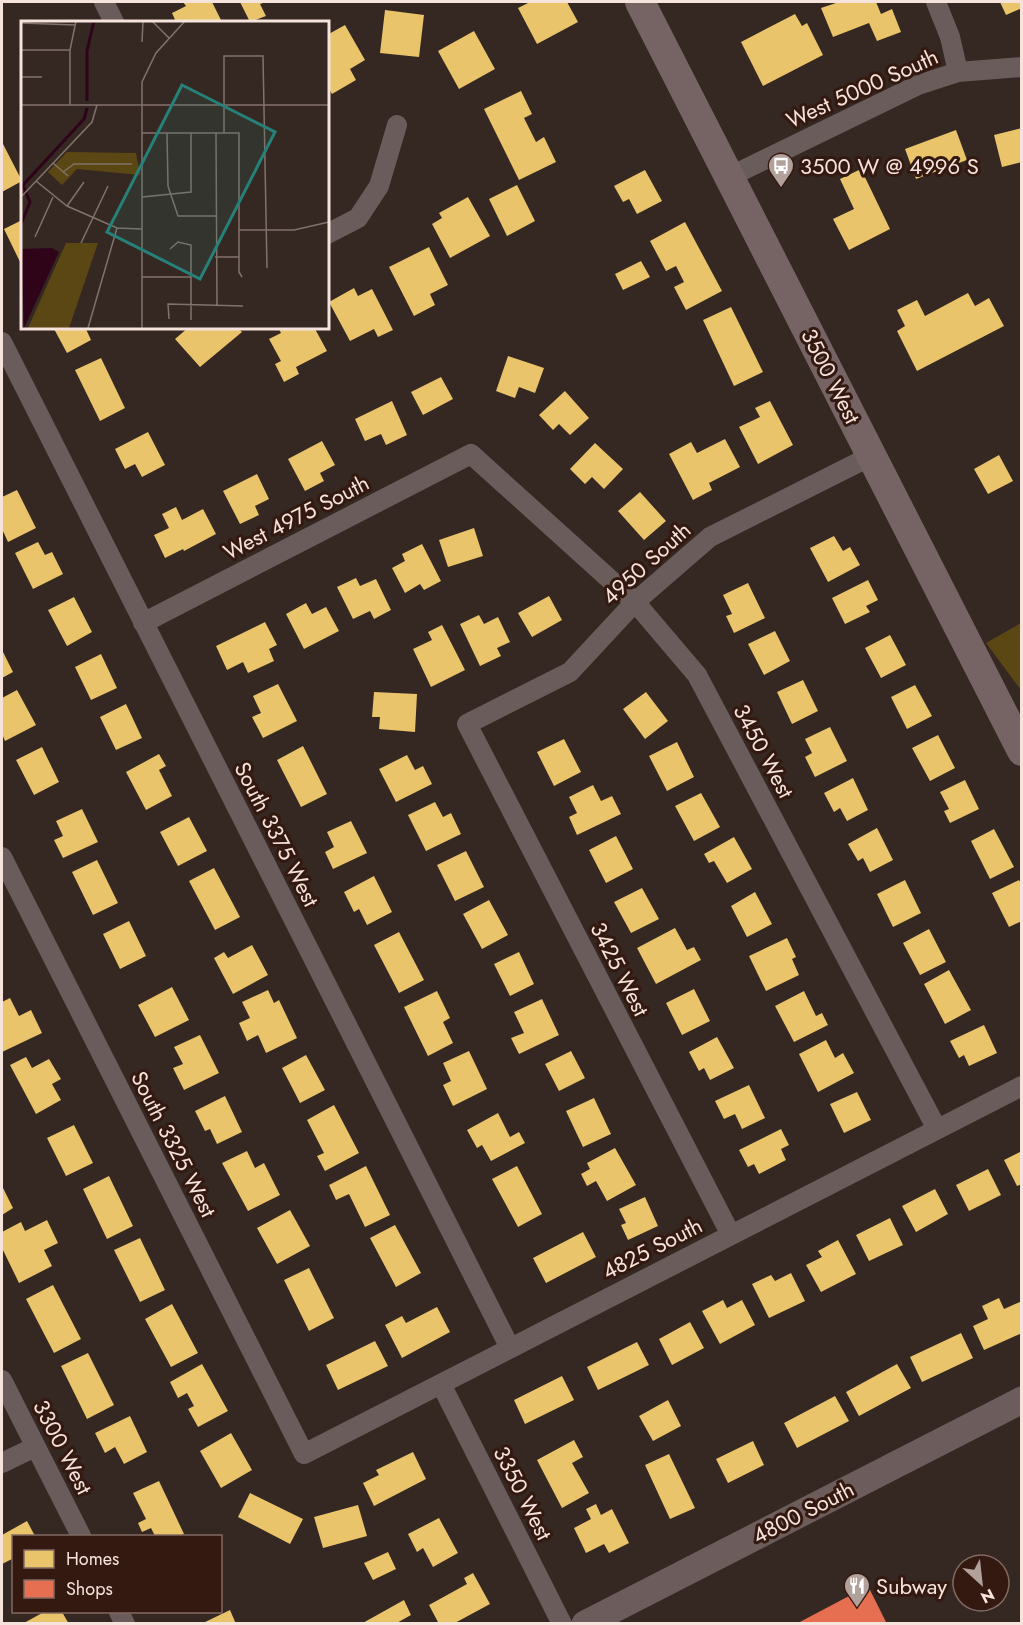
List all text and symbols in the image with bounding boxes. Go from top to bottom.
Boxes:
inset map [21,21,328,328]
street label: West 5000 South [781,40,943,136]
place label: 3500 W @ 4996 S [800,150,979,182]
bus stop icon: 3500 W @ 4996 S [766,151,796,189]
street label: 3500 West [793,323,869,430]
street label: West 4975 South [217,466,375,568]
street label: 4950 South [594,514,698,612]
street label: 3450 West [726,698,803,804]
street label: South 3375 West [227,756,328,913]
street label: 3425 West [583,916,658,1022]
street label: South 3325 West [123,1065,225,1223]
street label: 4825 South [596,1209,708,1287]
street label: 3300 West [25,1394,101,1501]
street label: 3350 West [486,1440,561,1546]
street label: 4800 South [747,1473,859,1551]
legend [12,1535,222,1613]
text: Homes [66,1546,119,1572]
north arrow [951,1553,1011,1613]
place label: Subway [876,1570,947,1602]
restaurant icon: Subway [842,1571,872,1609]
text: Shops [66,1576,113,1602]
text: N [977,1583,998,1609]

